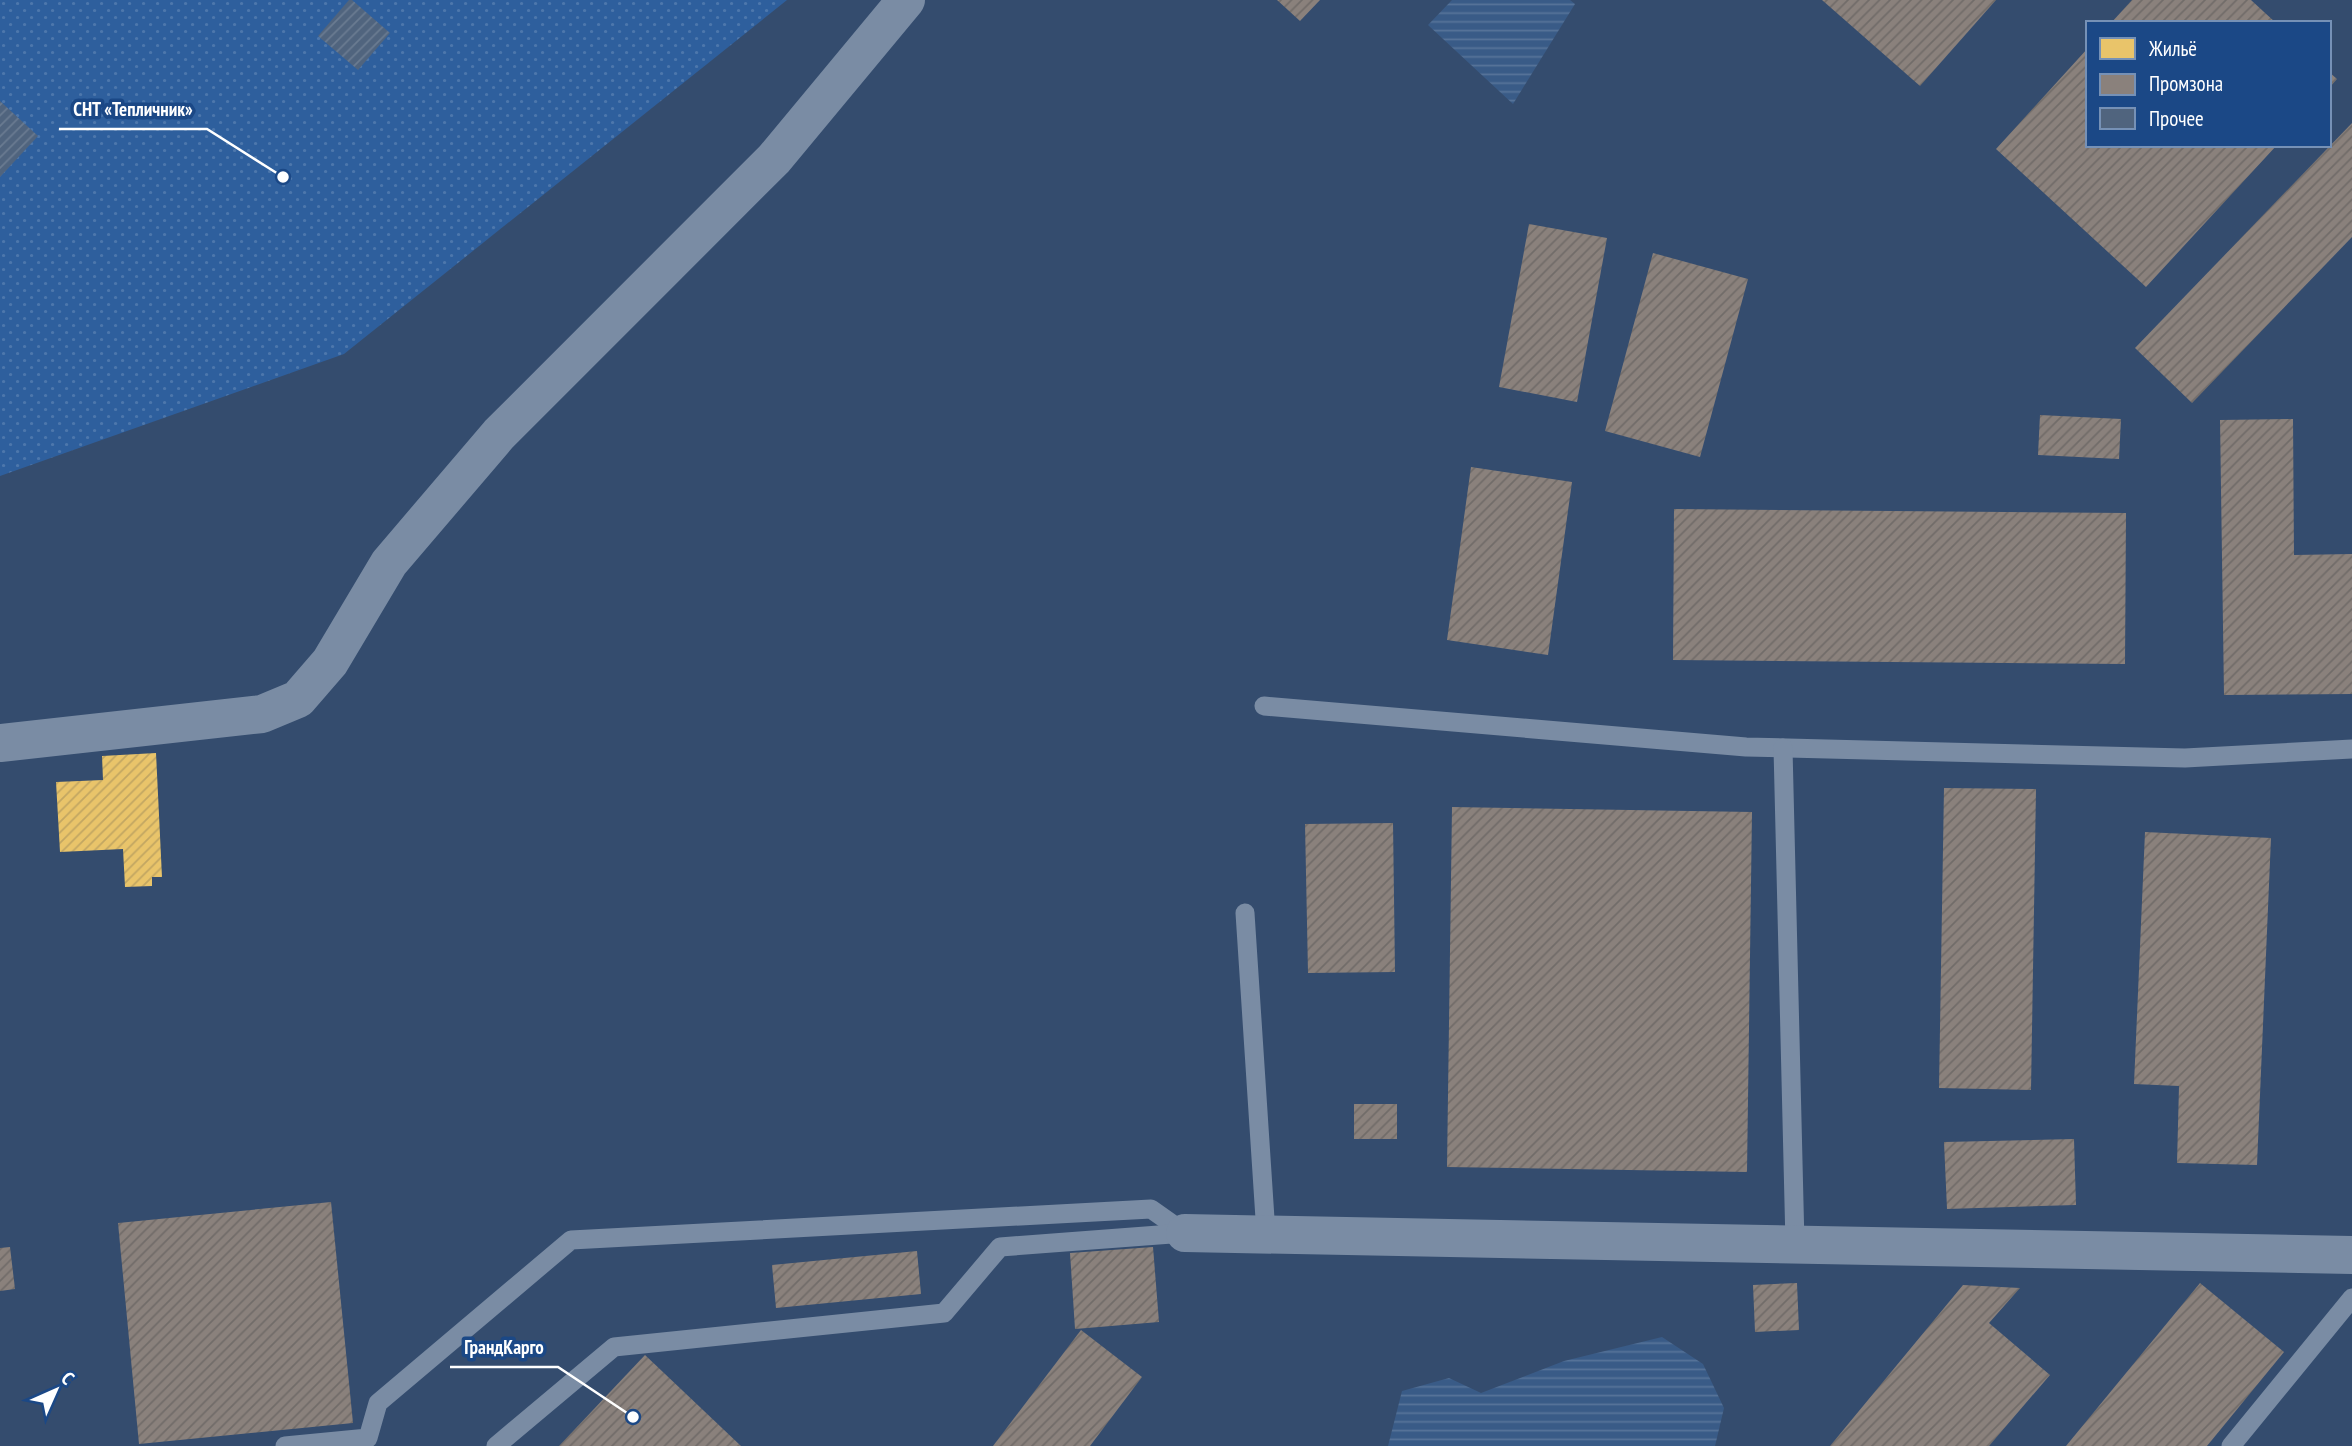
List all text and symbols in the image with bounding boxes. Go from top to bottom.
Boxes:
legend [2086,21,2331,147]
text: Жильё [2148,35,2197,62]
text: Промзона [2149,70,2223,97]
callout: СНТ «Тепличник» [59,89,207,129]
text: СНТ «Тепличник» [73,97,193,121]
text: Прочее [2149,105,2204,132]
callout: ГрандКарго [450,1327,558,1367]
text: ГрандКарго [464,1335,544,1359]
north arrow [21,1355,91,1425]
text: С [56,1366,80,1390]

